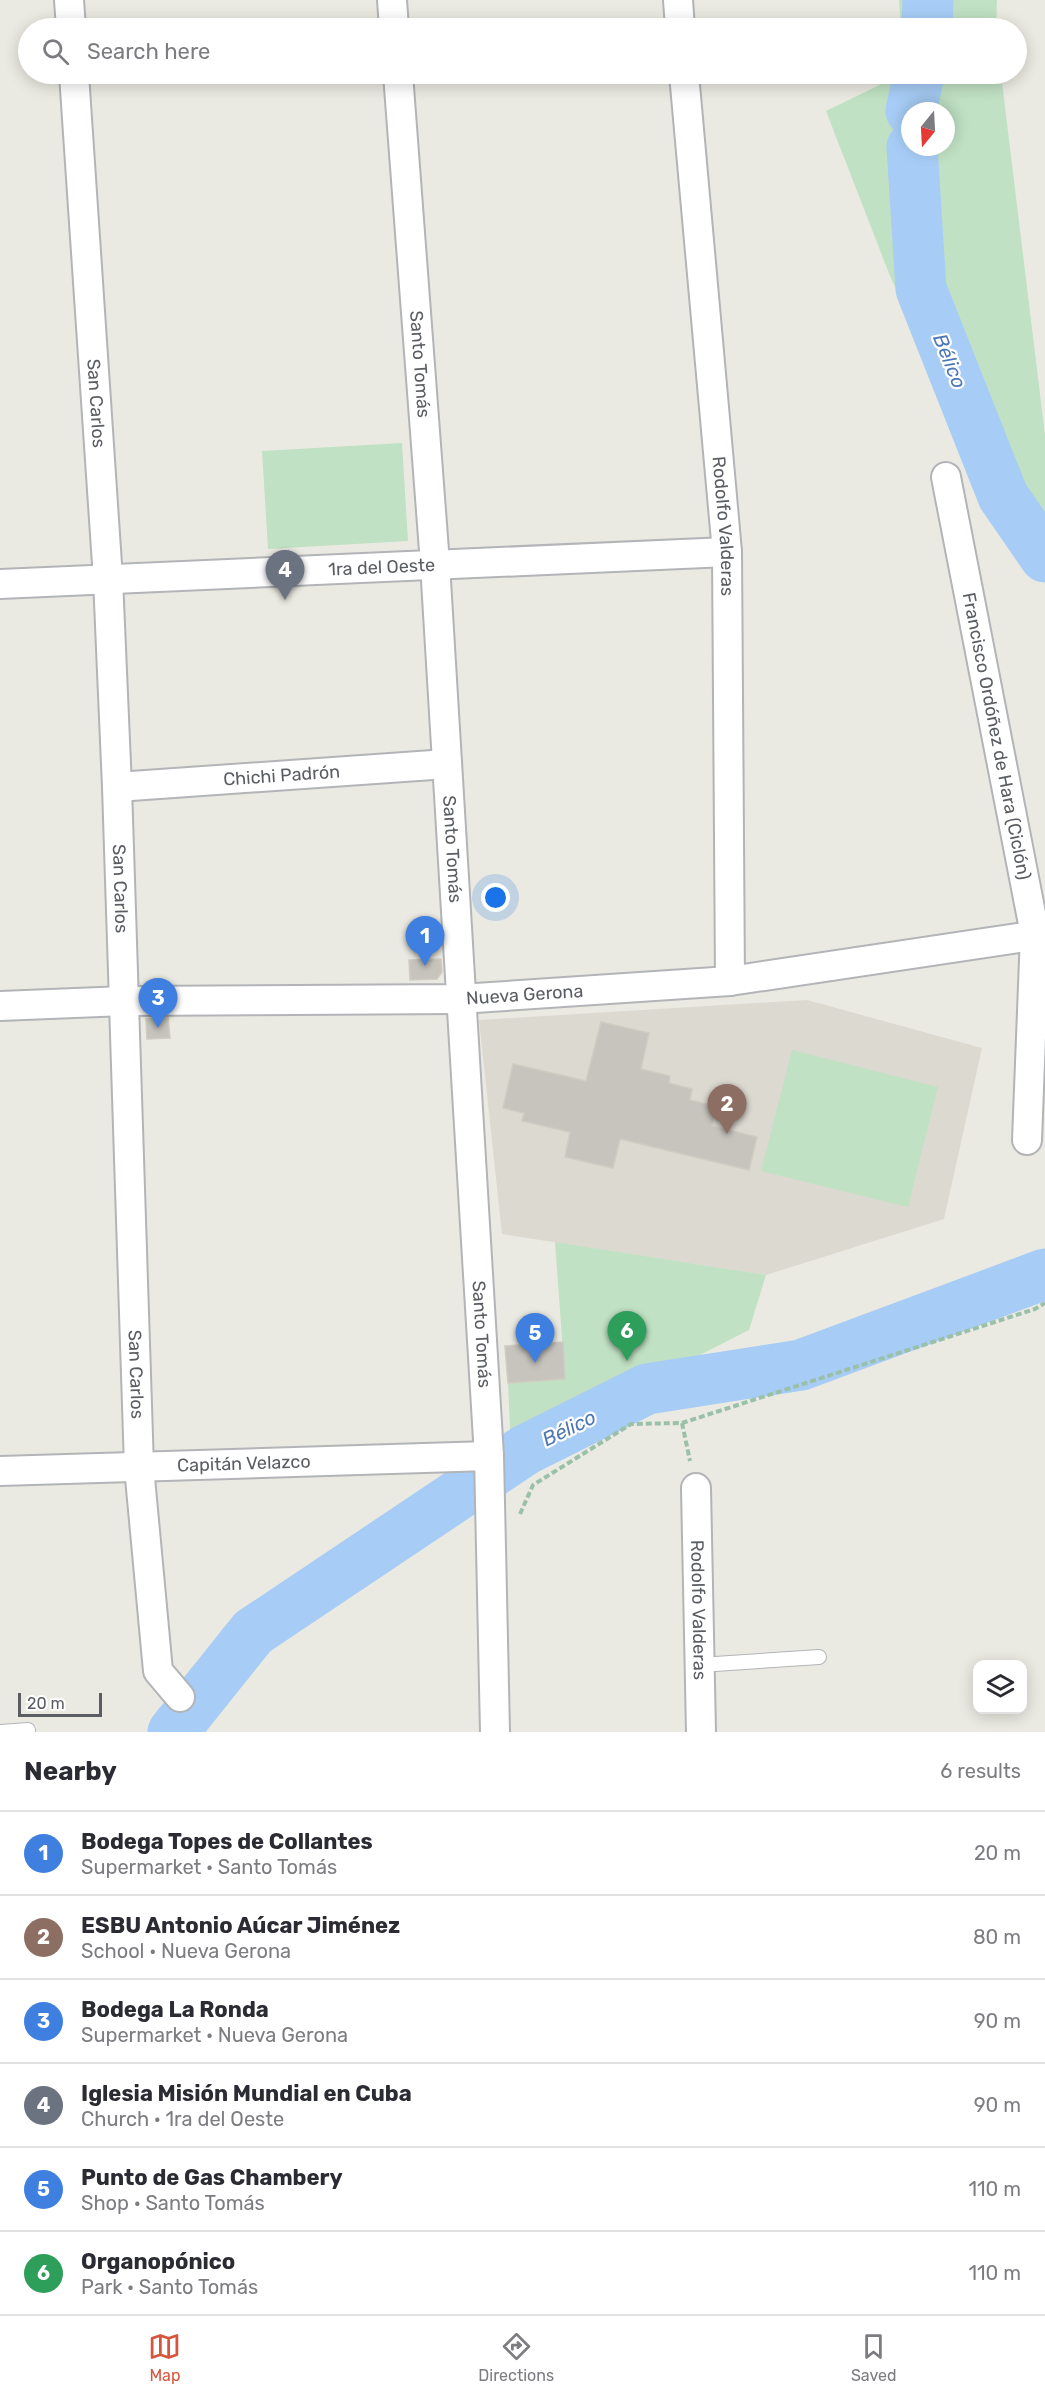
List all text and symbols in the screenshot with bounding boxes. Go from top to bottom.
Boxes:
search box [18,18,1027,84]
icon: search [39,35,72,68]
text: Search here [87,38,210,65]
north arrow [901,102,955,156]
street label: Santo Tomás [405,310,435,419]
water label: Bélico [928,330,972,392]
street label: San Carlos [82,358,110,448]
street label: Rodolfo Valderas [707,455,738,596]
pin: 4 [266,550,304,600]
street label: 1ra del Oeste [328,554,436,581]
street label: Francisco Ordóñez de Hara (Ciclón) [958,590,1035,882]
street label: Chichi Padrón [222,760,341,791]
street label: Santo Tomás [438,795,466,903]
street label: San Carlos [108,844,133,934]
your location [481,883,510,912]
pin: 1 [406,916,444,966]
pin: 3 [138,978,178,1028]
street label: Nueva Gerona [465,980,584,1010]
pin: 2 [708,1084,746,1134]
street label: Santo Tomás [467,1280,496,1388]
pin: 6 [608,1312,646,1361]
pin: 5 [516,1314,554,1363]
street label: San Carlos [124,1329,148,1419]
water label: Bélico [538,1405,600,1451]
street label: Capitán Velazco [177,1450,311,1477]
street label: Rodolfo Valderas [686,1540,711,1680]
map controls [973,1660,1027,1714]
button: layers [973,1660,1027,1714]
scale bar [18,1690,102,1718]
text: 20 m [27,1694,65,1713]
text: Nearby [24,1756,117,1787]
text: 6 results [940,1759,1021,1783]
text: Bodega Topes de Collantes [81,1828,373,1855]
text: 1 [39,1841,48,1865]
text: 20 m [974,1841,1021,1865]
text: Supermarket · Santo Tomás [81,1855,337,1879]
text: ESBU Antonio Aúcar Jiménez [81,1912,400,1939]
text: 2 [37,1925,50,1949]
text: 80 m [973,1925,1021,1949]
text: School · Nueva Gerona [81,1939,291,1963]
text: Bodega La Ronda [81,1996,269,2023]
text: 3 [37,2009,50,2033]
text: 90 m [974,2009,1021,2033]
text: Supermarket · Nueva Gerona [81,2023,348,2047]
text: Iglesia Misión Mundial en Cuba [81,2080,412,2107]
text: 4 [37,2093,50,2117]
text: 90 m [974,2093,1021,2117]
text: Church · 1ra del Oeste [81,2107,284,2131]
text: Punto de Gas Chambery [81,2164,343,2191]
text: 5 [37,2177,50,2201]
text: 110 m [969,2177,1021,2201]
text: Shop · Santo Tomás [81,2191,265,2215]
text: Organopónico [81,2248,235,2275]
text: 6 [37,2261,50,2285]
text: 110 m [969,2261,1021,2285]
text: Park · Santo Tomás [81,2275,258,2299]
tab: Map [148,2330,181,2385]
tab: Directions [478,2330,554,2385]
tab: Saved [851,2330,897,2385]

